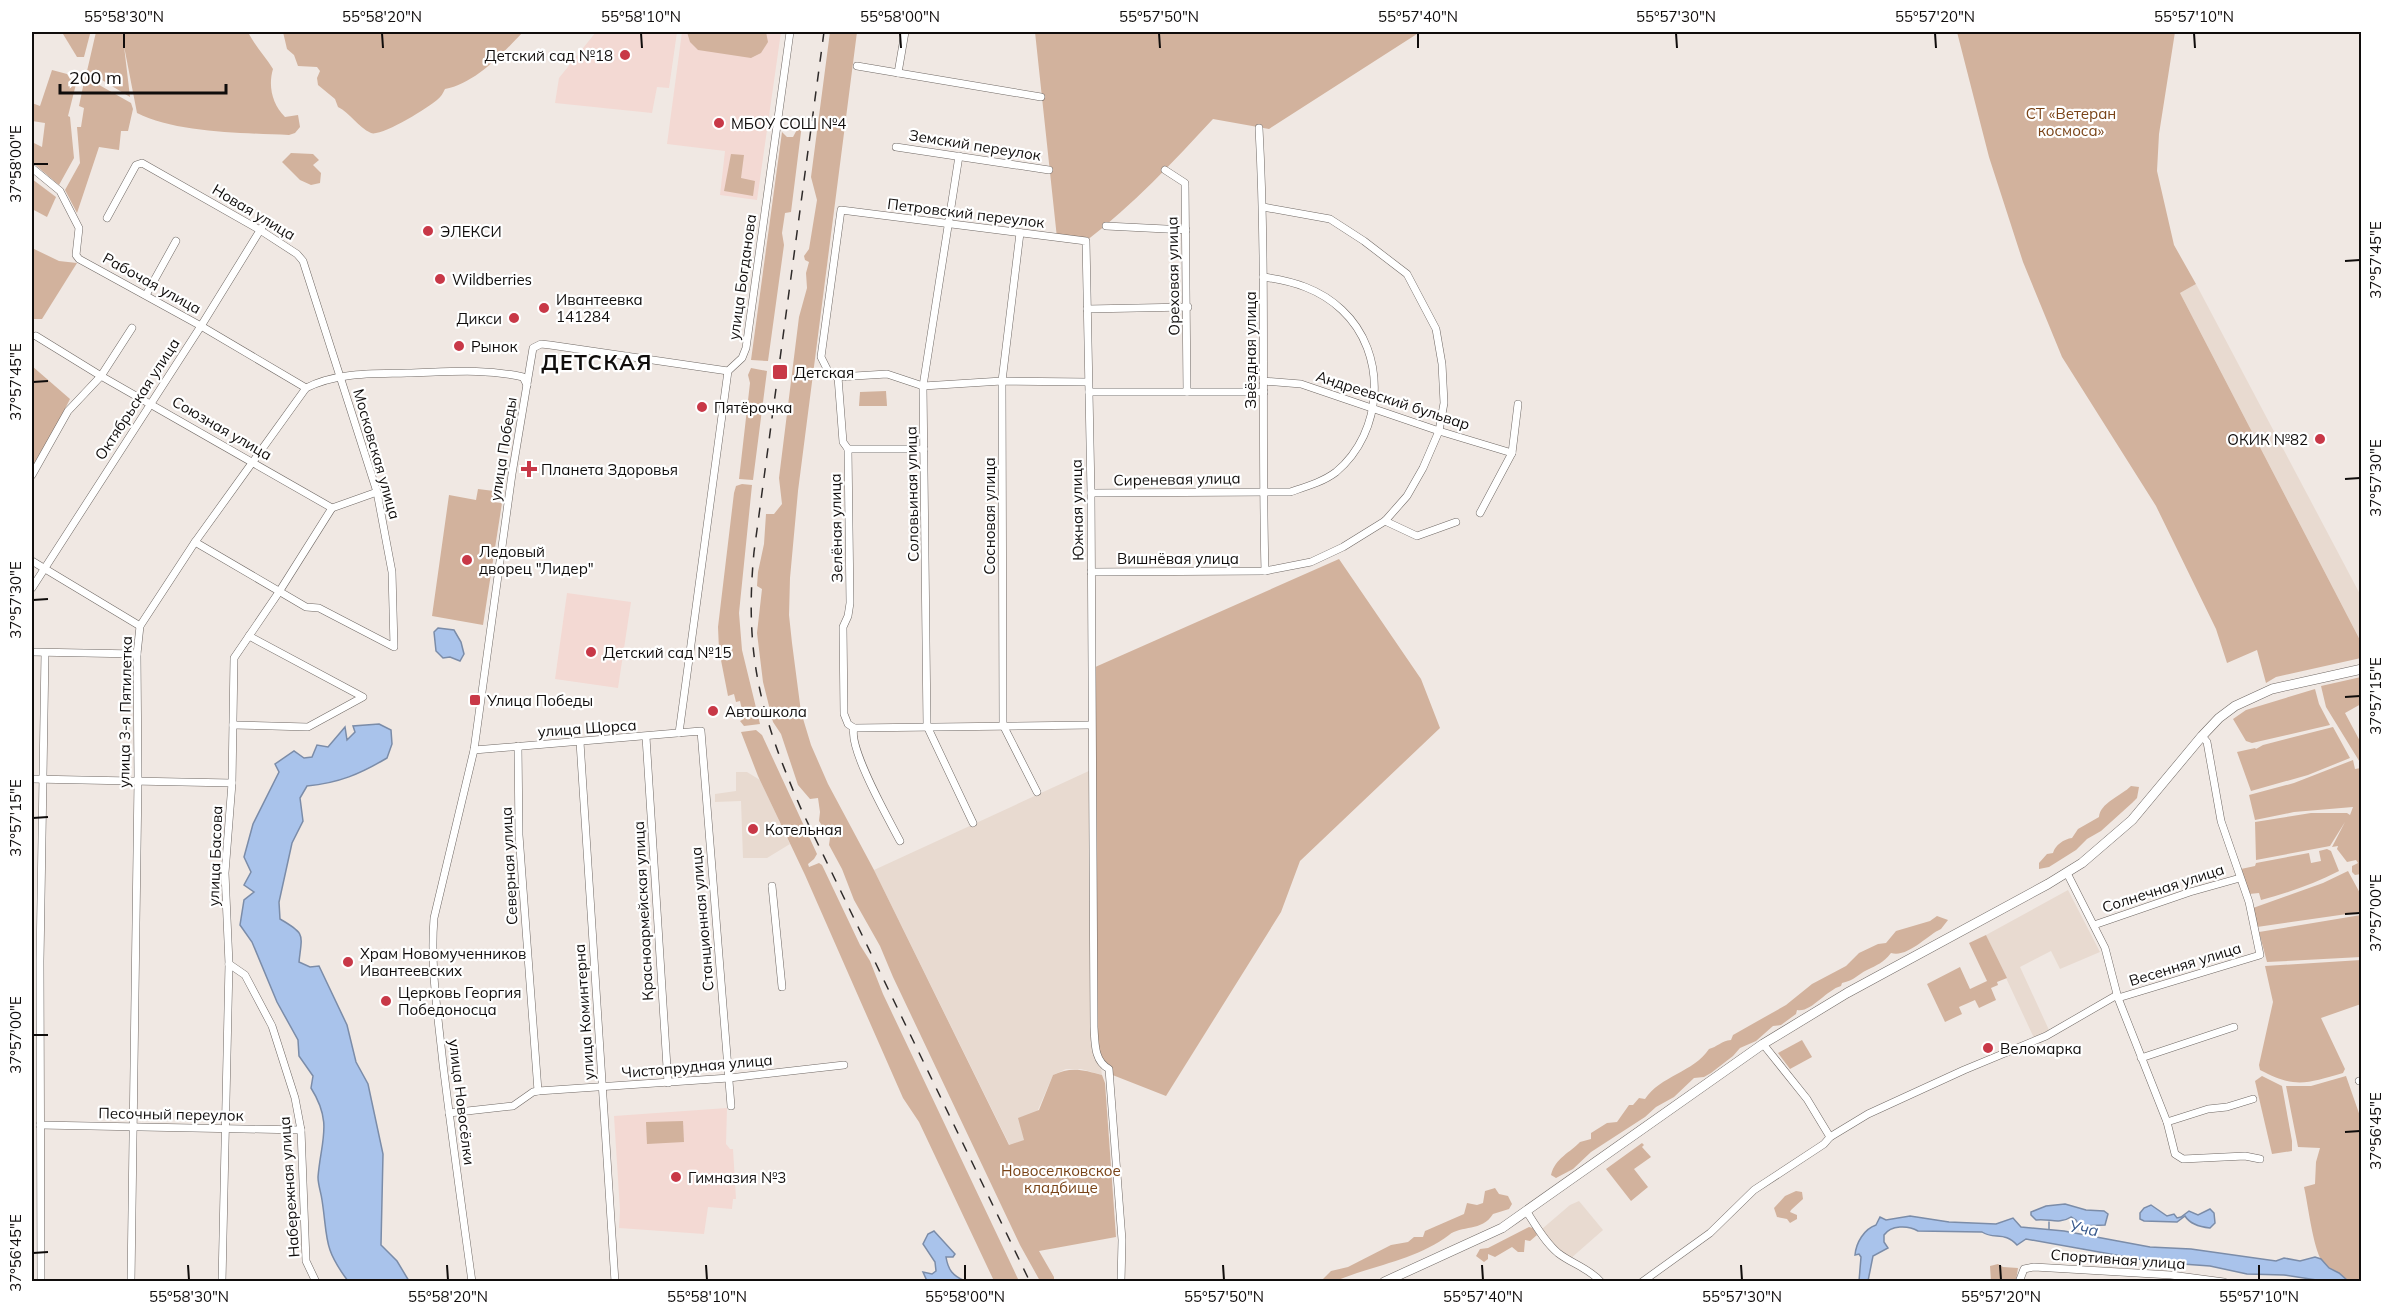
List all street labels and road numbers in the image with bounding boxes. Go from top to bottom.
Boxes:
street label: Земский переулок [908,125,1043,165]
street label: Новая улица [209,180,299,244]
street label: Петровский переулок [886,194,1047,232]
street label: улица Богданова [724,213,760,341]
street label: Ореховая улица [1162,216,1184,336]
street label: Рабочая улица [99,248,205,318]
street label: Звёздная улица [1241,291,1260,409]
street label: Октябрьская улица [91,334,183,464]
street label: Андреевский бульвар [1314,366,1472,434]
street label: Московская улица [349,387,405,521]
street label: Союзная улица [169,392,275,464]
street label: улица Победы [485,396,521,502]
street label: Соловьиная улица [901,426,923,562]
street label: Сосновая улица [980,457,999,575]
street label: Южная улица [1067,459,1087,561]
street label: Сиреневая улица [1113,468,1241,490]
street label: Зелёная улица [826,473,846,583]
street label: Вишнёвая улица [1117,549,1239,568]
street label: улица 3-я Пятилетка [114,636,136,788]
street label: улица Щорса [537,715,637,741]
street label: улица Басова [204,805,226,907]
street label: Северная улица [496,806,522,926]
street label: Красноармейская улица [629,821,657,1001]
street label: Станционная улица [686,846,718,992]
street label: Солнечная улица [2100,859,2226,917]
street label: Весенняя улица [2127,938,2243,990]
street label: улица Коминтерна [570,943,598,1081]
street label: улица Новосёлки [445,1038,479,1166]
street label: Чистопрудная улица [621,1050,773,1082]
street label: Песочный переулок [98,1103,245,1125]
street label: Набережная улица [275,1116,303,1258]
street label: Спортивная улица [2050,1245,2186,1273]

